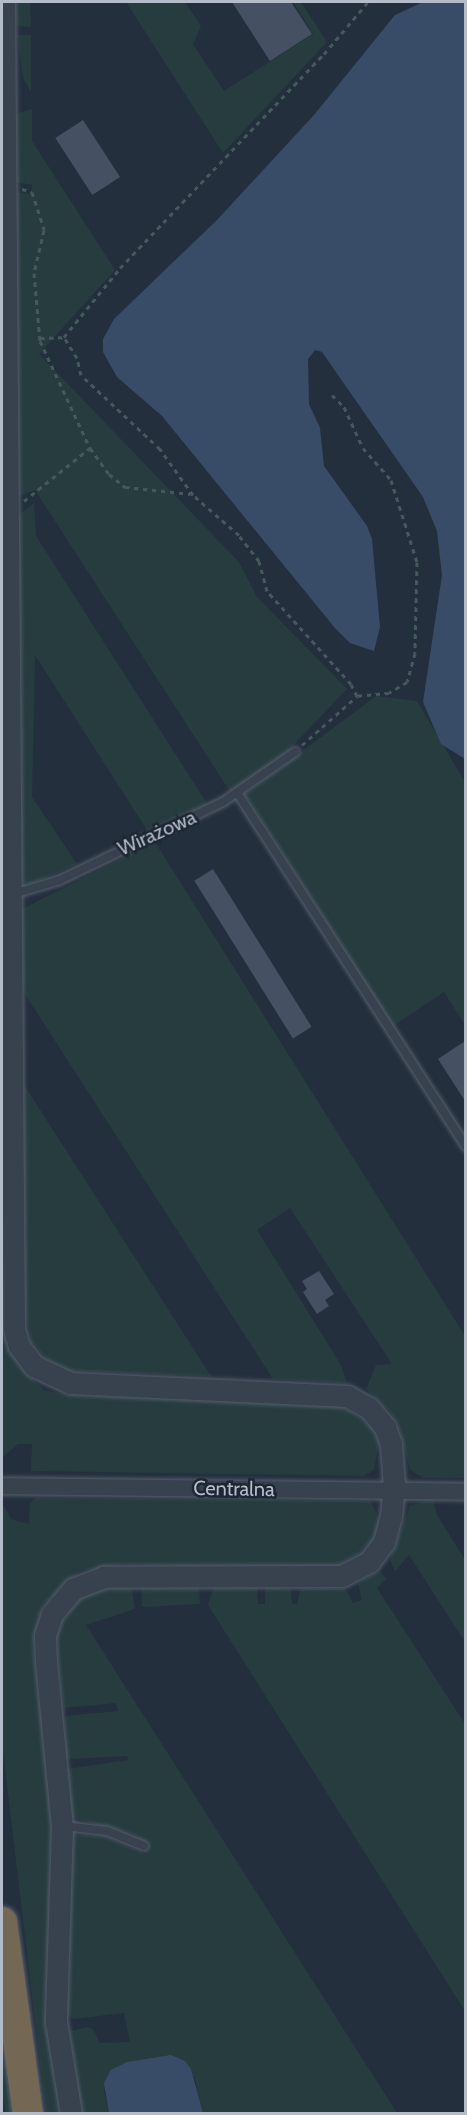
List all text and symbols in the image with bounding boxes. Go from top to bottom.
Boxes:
street label: Wirażowa [114,805,200,861]
street label: Centralna [193,1476,275,1502]

